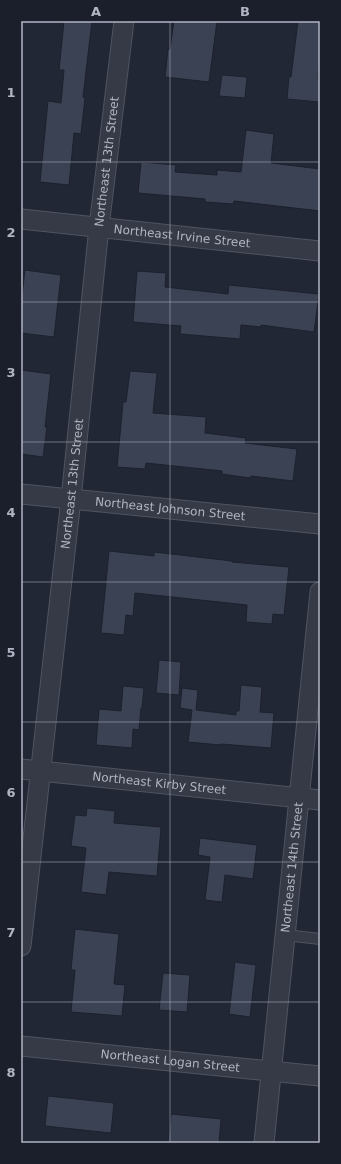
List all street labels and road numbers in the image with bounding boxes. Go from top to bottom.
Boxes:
street label: Northeast 13th Street [92,96,122,228]
street label: Northeast Irvine Street [113,222,251,251]
street label: Northeast 13th Street [58,418,86,550]
street label: Northeast Johnson Street [95,494,246,523]
street label: Northeast Kirby Street [92,769,227,797]
street label: Northeast 14th Street [278,801,306,933]
street label: Northeast Logan Street [100,1047,241,1075]

